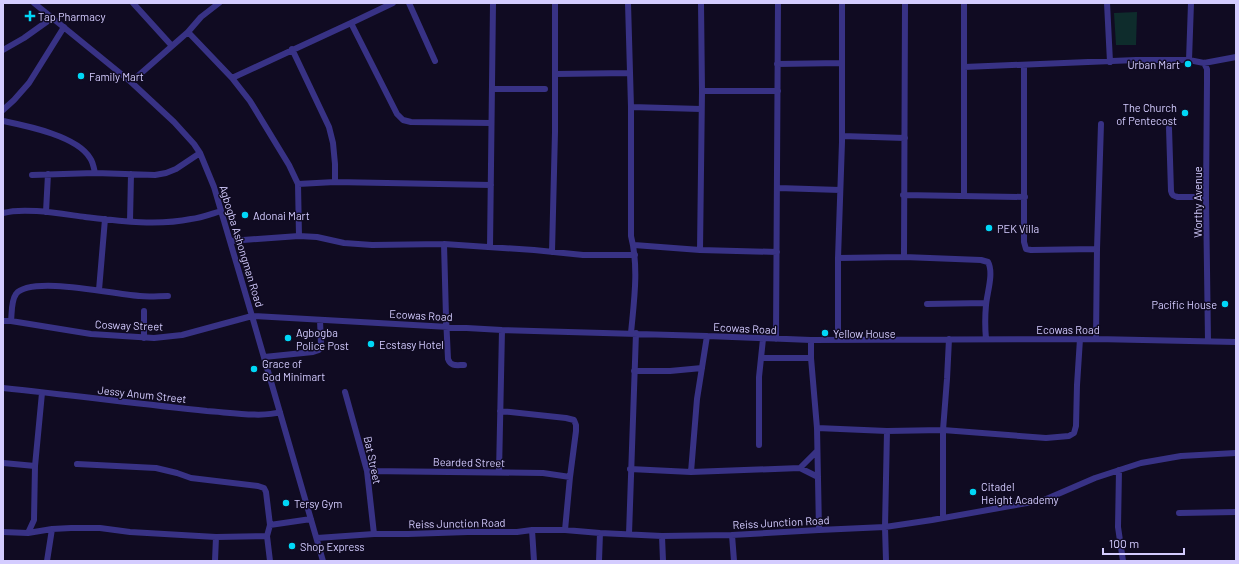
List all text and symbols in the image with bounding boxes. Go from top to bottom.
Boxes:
place label: Tap Pharmacy [38,10,106,23]
marker: Tap Pharmacy [25,11,35,21]
place label: Urban Mart [1127,58,1180,71]
marker: Urban Mart [1183,59,1193,69]
place label: Family Mart [89,70,144,83]
marker: Family Mart [76,71,86,81]
place label: The Church of Pentecost [1116,101,1177,127]
marker: The Church of Pentecost [1180,108,1190,118]
street label: Worthy Avenue [1191,166,1204,238]
street label: Agbogba Ashongman Road [217,183,267,309]
place label: Adonai Mart [253,209,310,222]
marker: Adonai Mart [240,210,250,220]
place label: PEK Villa [997,222,1039,235]
marker: PEK Villa [984,223,994,233]
place label: Pacific House [1151,298,1217,311]
marker: Pacific House [1220,299,1230,309]
street label: Ecowas Road [389,307,453,323]
street label: Cosway Street [95,317,163,333]
street label: Ecowas Road [713,320,777,336]
street label: Ecowas Road [1036,323,1100,336]
place label: Agbogba Police Post [296,326,349,352]
place label: Yellow House [833,327,896,340]
marker: Yellow House [820,328,830,338]
marker: Agbogba Police Post [283,333,293,343]
place label: Ecstasy Hotel [379,338,444,351]
marker: Ecstasy Hotel [366,339,376,349]
place label: Grace of God Minimart [262,357,325,383]
marker: Grace of God Minimart [249,364,259,374]
street label: Jessy Anum Street [97,383,187,405]
street label: Bat Street [362,435,384,485]
street label: Bearded Street [433,455,505,469]
place label: Citadel Height Academy [981,480,1059,506]
marker: Citadel Height Academy [968,487,978,497]
place label: Tersy Gym [294,497,342,510]
marker: Tersy Gym [281,498,291,508]
street label: Reiss Junction Road [732,513,830,531]
street label: Reiss Junction Road [408,516,506,530]
scale bar [1103,530,1184,556]
text: 100 m [1109,536,1139,550]
place label: Shop Express [300,540,365,553]
marker: Shop Express [287,541,297,551]

